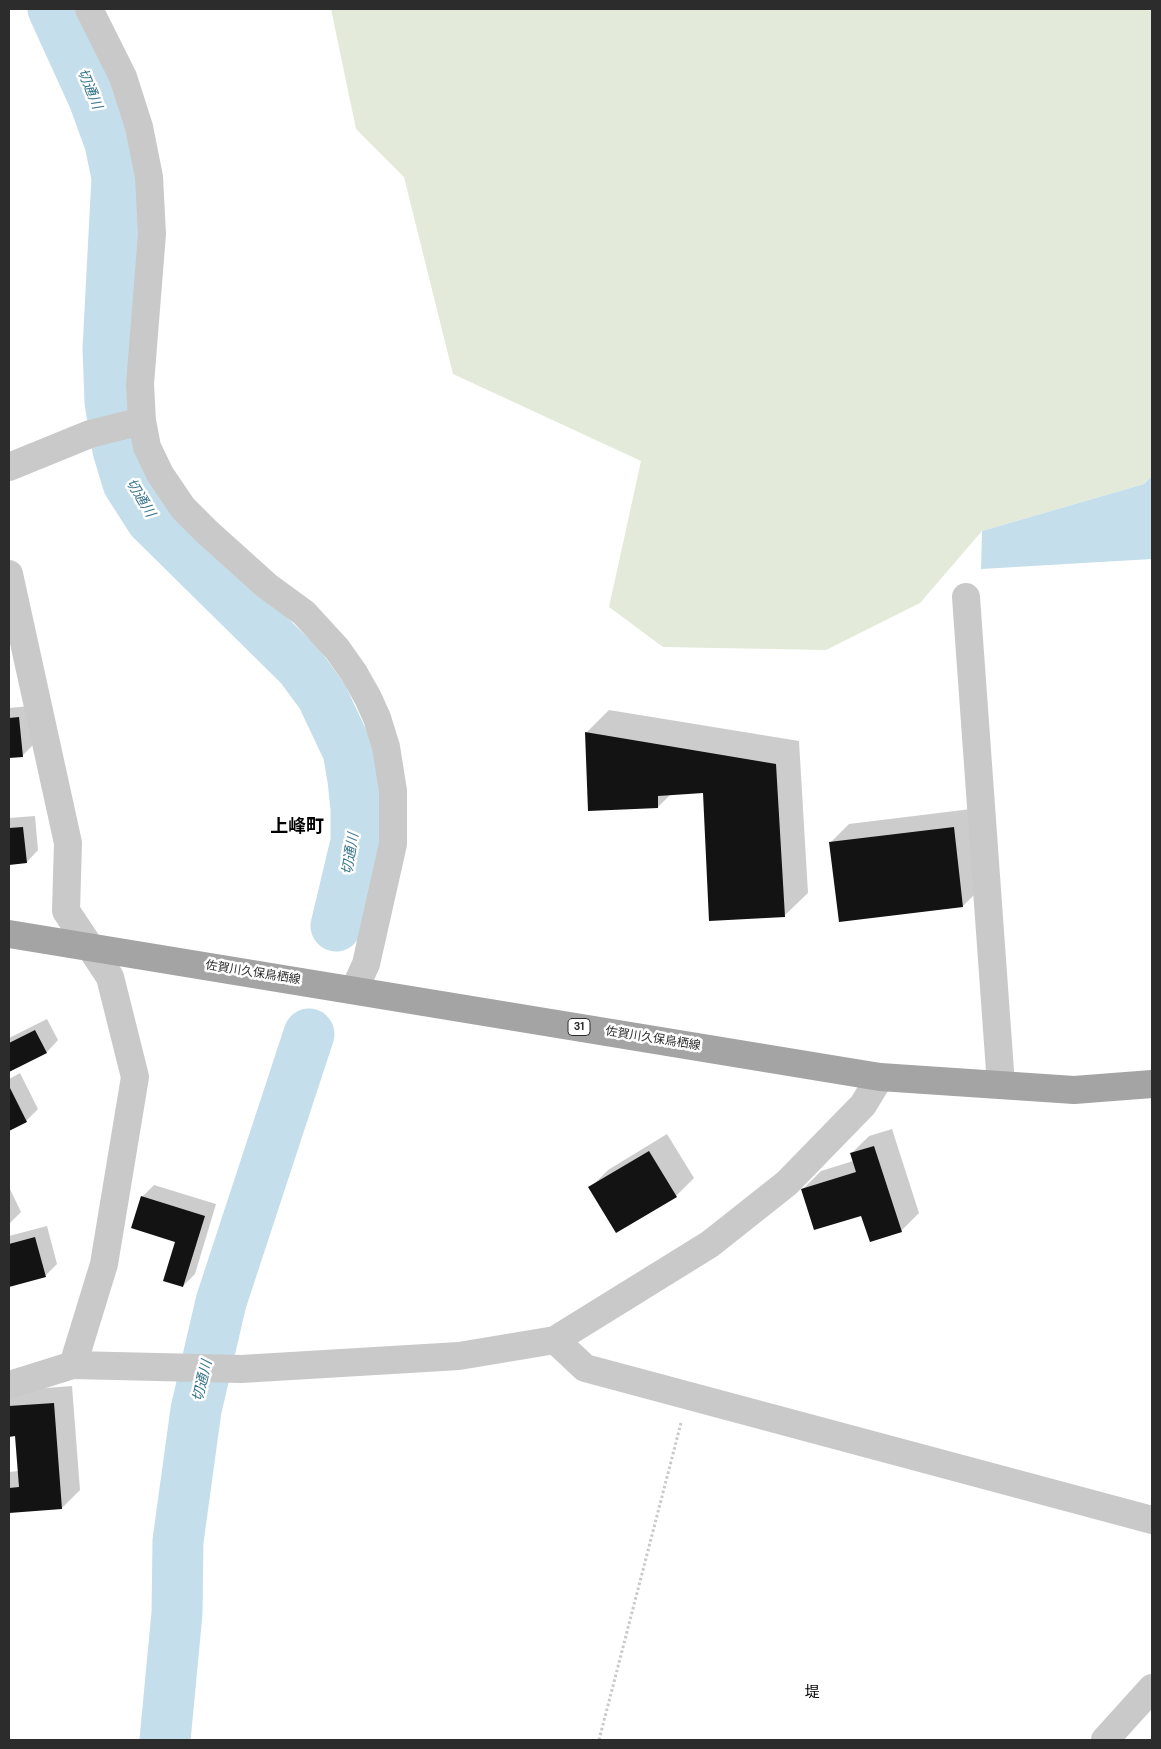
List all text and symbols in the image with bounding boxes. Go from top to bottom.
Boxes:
water label: 切通川 [73,66,105,112]
water label: 切通川 [122,476,158,520]
district label: 上峰町 [270,816,324,838]
water label: 切通川 [339,832,363,876]
street label: 佐賀川久保鳥栖線 [204,958,302,988]
road number: 31 [568,1019,590,1036]
street label: 佐賀川久保鳥栖線 [604,1024,702,1054]
water label: 切通川 [190,1359,216,1403]
district label: 堤 [805,1684,819,1702]

